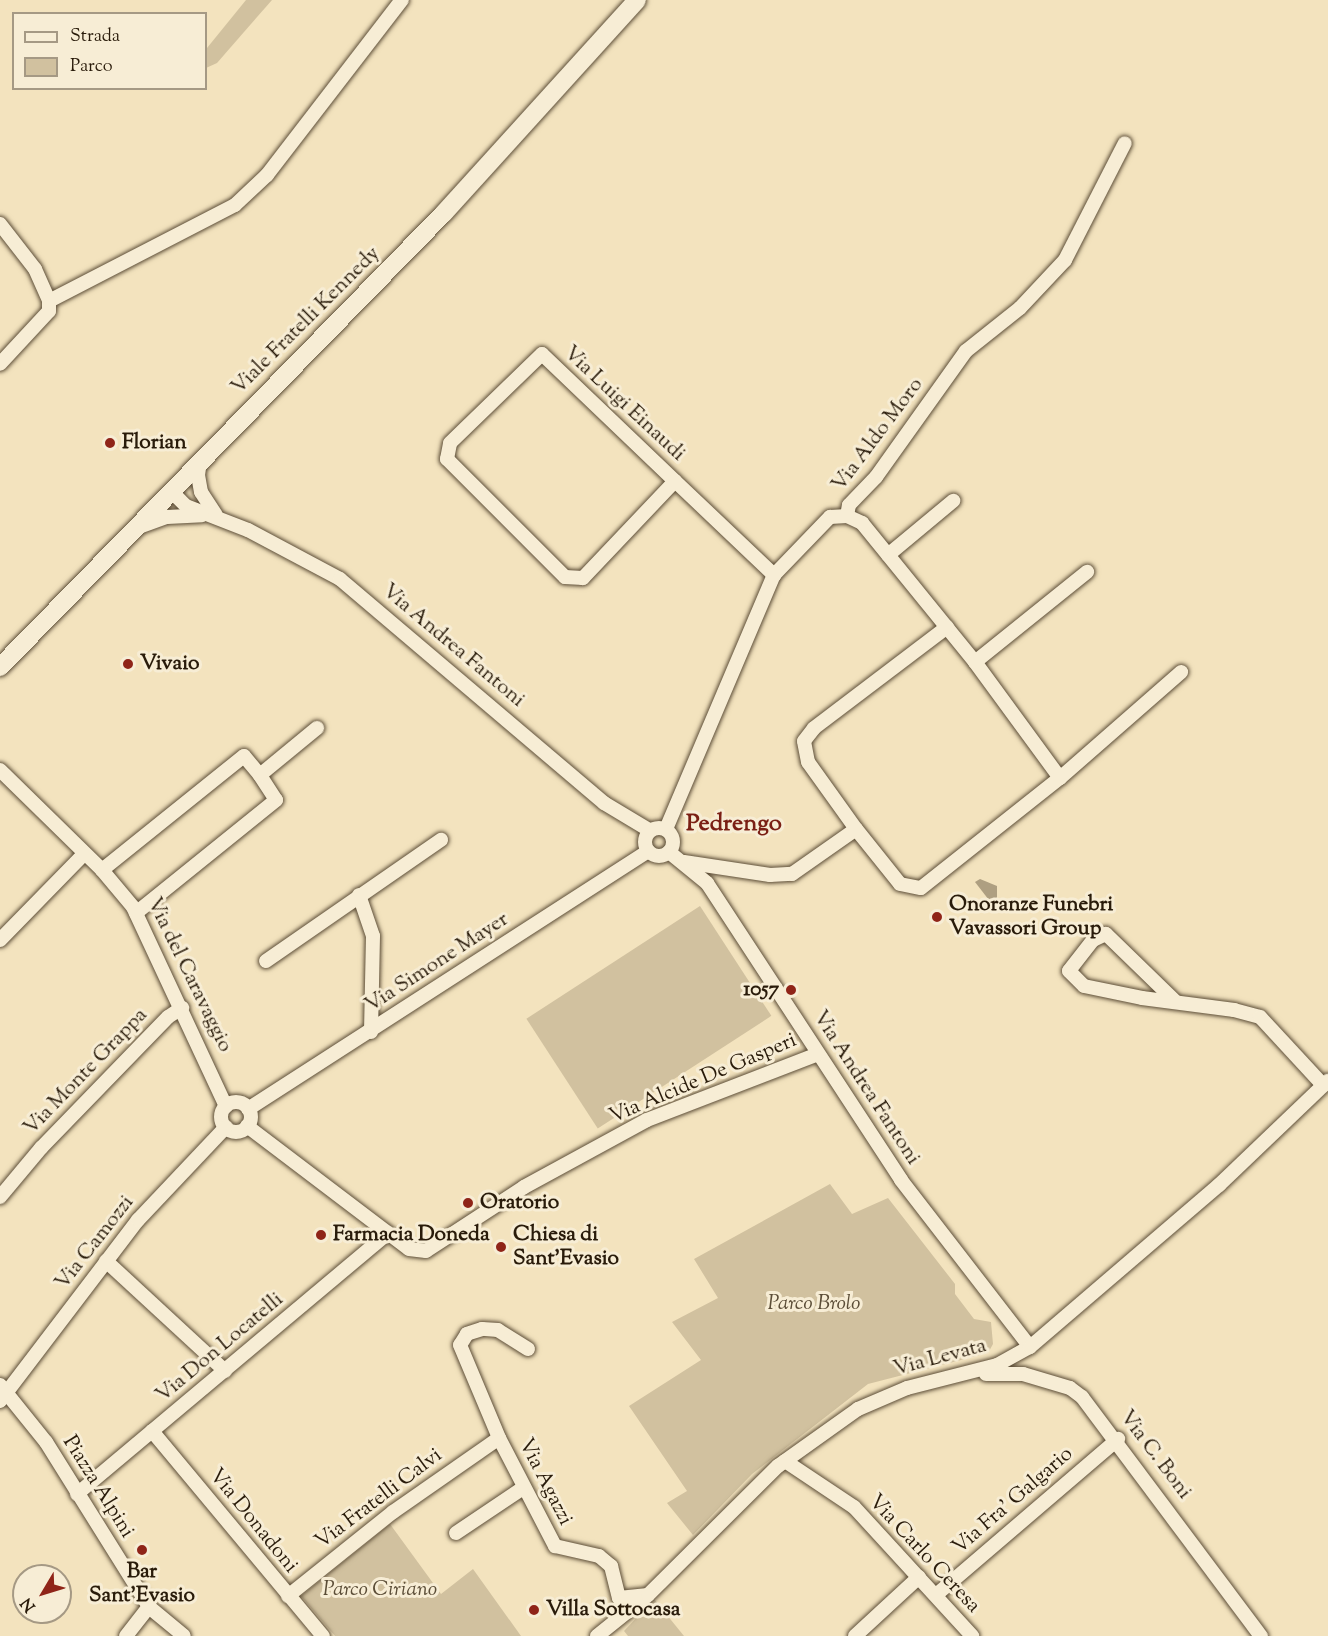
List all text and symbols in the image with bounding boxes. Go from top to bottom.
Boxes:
legend [12,12,207,90]
text: Strada [70,24,120,50]
text: Parco [70,54,113,80]
street label: Viale Fratelli Kennedy [227,242,385,400]
street label: Via Luigi Einaudi [558,341,690,467]
street label: Via Aldo Moro [827,373,929,497]
place label: Florian [122,430,187,456]
marker: Florian [103,436,117,450]
street label: Via Andrea Fantoni [376,579,530,713]
place label: Vivaio [140,651,200,677]
marker: Vivaio [121,657,135,671]
district label: Pedrengo [686,811,782,839]
place label: Onoranze Funebri Vavassori Group [949,892,1113,942]
street label: Via del Caravaggio [141,894,237,1056]
street label: Via Simone Mayer [361,907,513,1019]
marker: Onoranze Funebri Vavassori Group [930,910,944,924]
place label: 1057 [743,977,779,1003]
marker: 1057 [784,983,798,997]
street label: Via Monte Grappa [19,1003,153,1141]
street label: Via Andrea Fantoni [807,1006,925,1170]
street label: Via Alcide De Gasperi [606,1028,800,1130]
place label: Oratorio [480,1190,559,1216]
street label: Via Camozzi [50,1191,140,1295]
marker: Oratorio [461,1196,475,1210]
place label: Farmacia Doneda [333,1222,490,1248]
place label: Chiesa di Sant'Evasio [513,1222,619,1272]
marker: Farmacia Doneda [314,1228,328,1242]
marker: Chiesa di Sant'Evasio [494,1240,508,1254]
street label: Via Don Locatelli [151,1287,289,1409]
park label: Parco Brolo [768,1291,860,1317]
street label: Via Levata [891,1333,989,1383]
street label: Via C. Boni [1113,1406,1197,1504]
street label: Piazza Alpini [57,1431,139,1543]
street label: Via Agazzi [512,1434,578,1530]
street label: Via Fra' Galgario [947,1442,1079,1560]
street label: Via Fratelli Calvi [311,1443,447,1555]
street label: Via Donadoni [203,1464,303,1578]
street label: Via Carlo Ceresa [863,1489,985,1619]
marker: Bar Sant'Evasio [135,1543,149,1557]
place label: Bar Sant'Evasio [89,1559,195,1609]
north arrow [12,1564,72,1624]
park label: Parco Ciriano [323,1577,437,1603]
text: N [16,1592,42,1616]
place label: Villa Sottocasa [546,1597,680,1623]
marker: Villa Sottocasa [527,1603,541,1617]

